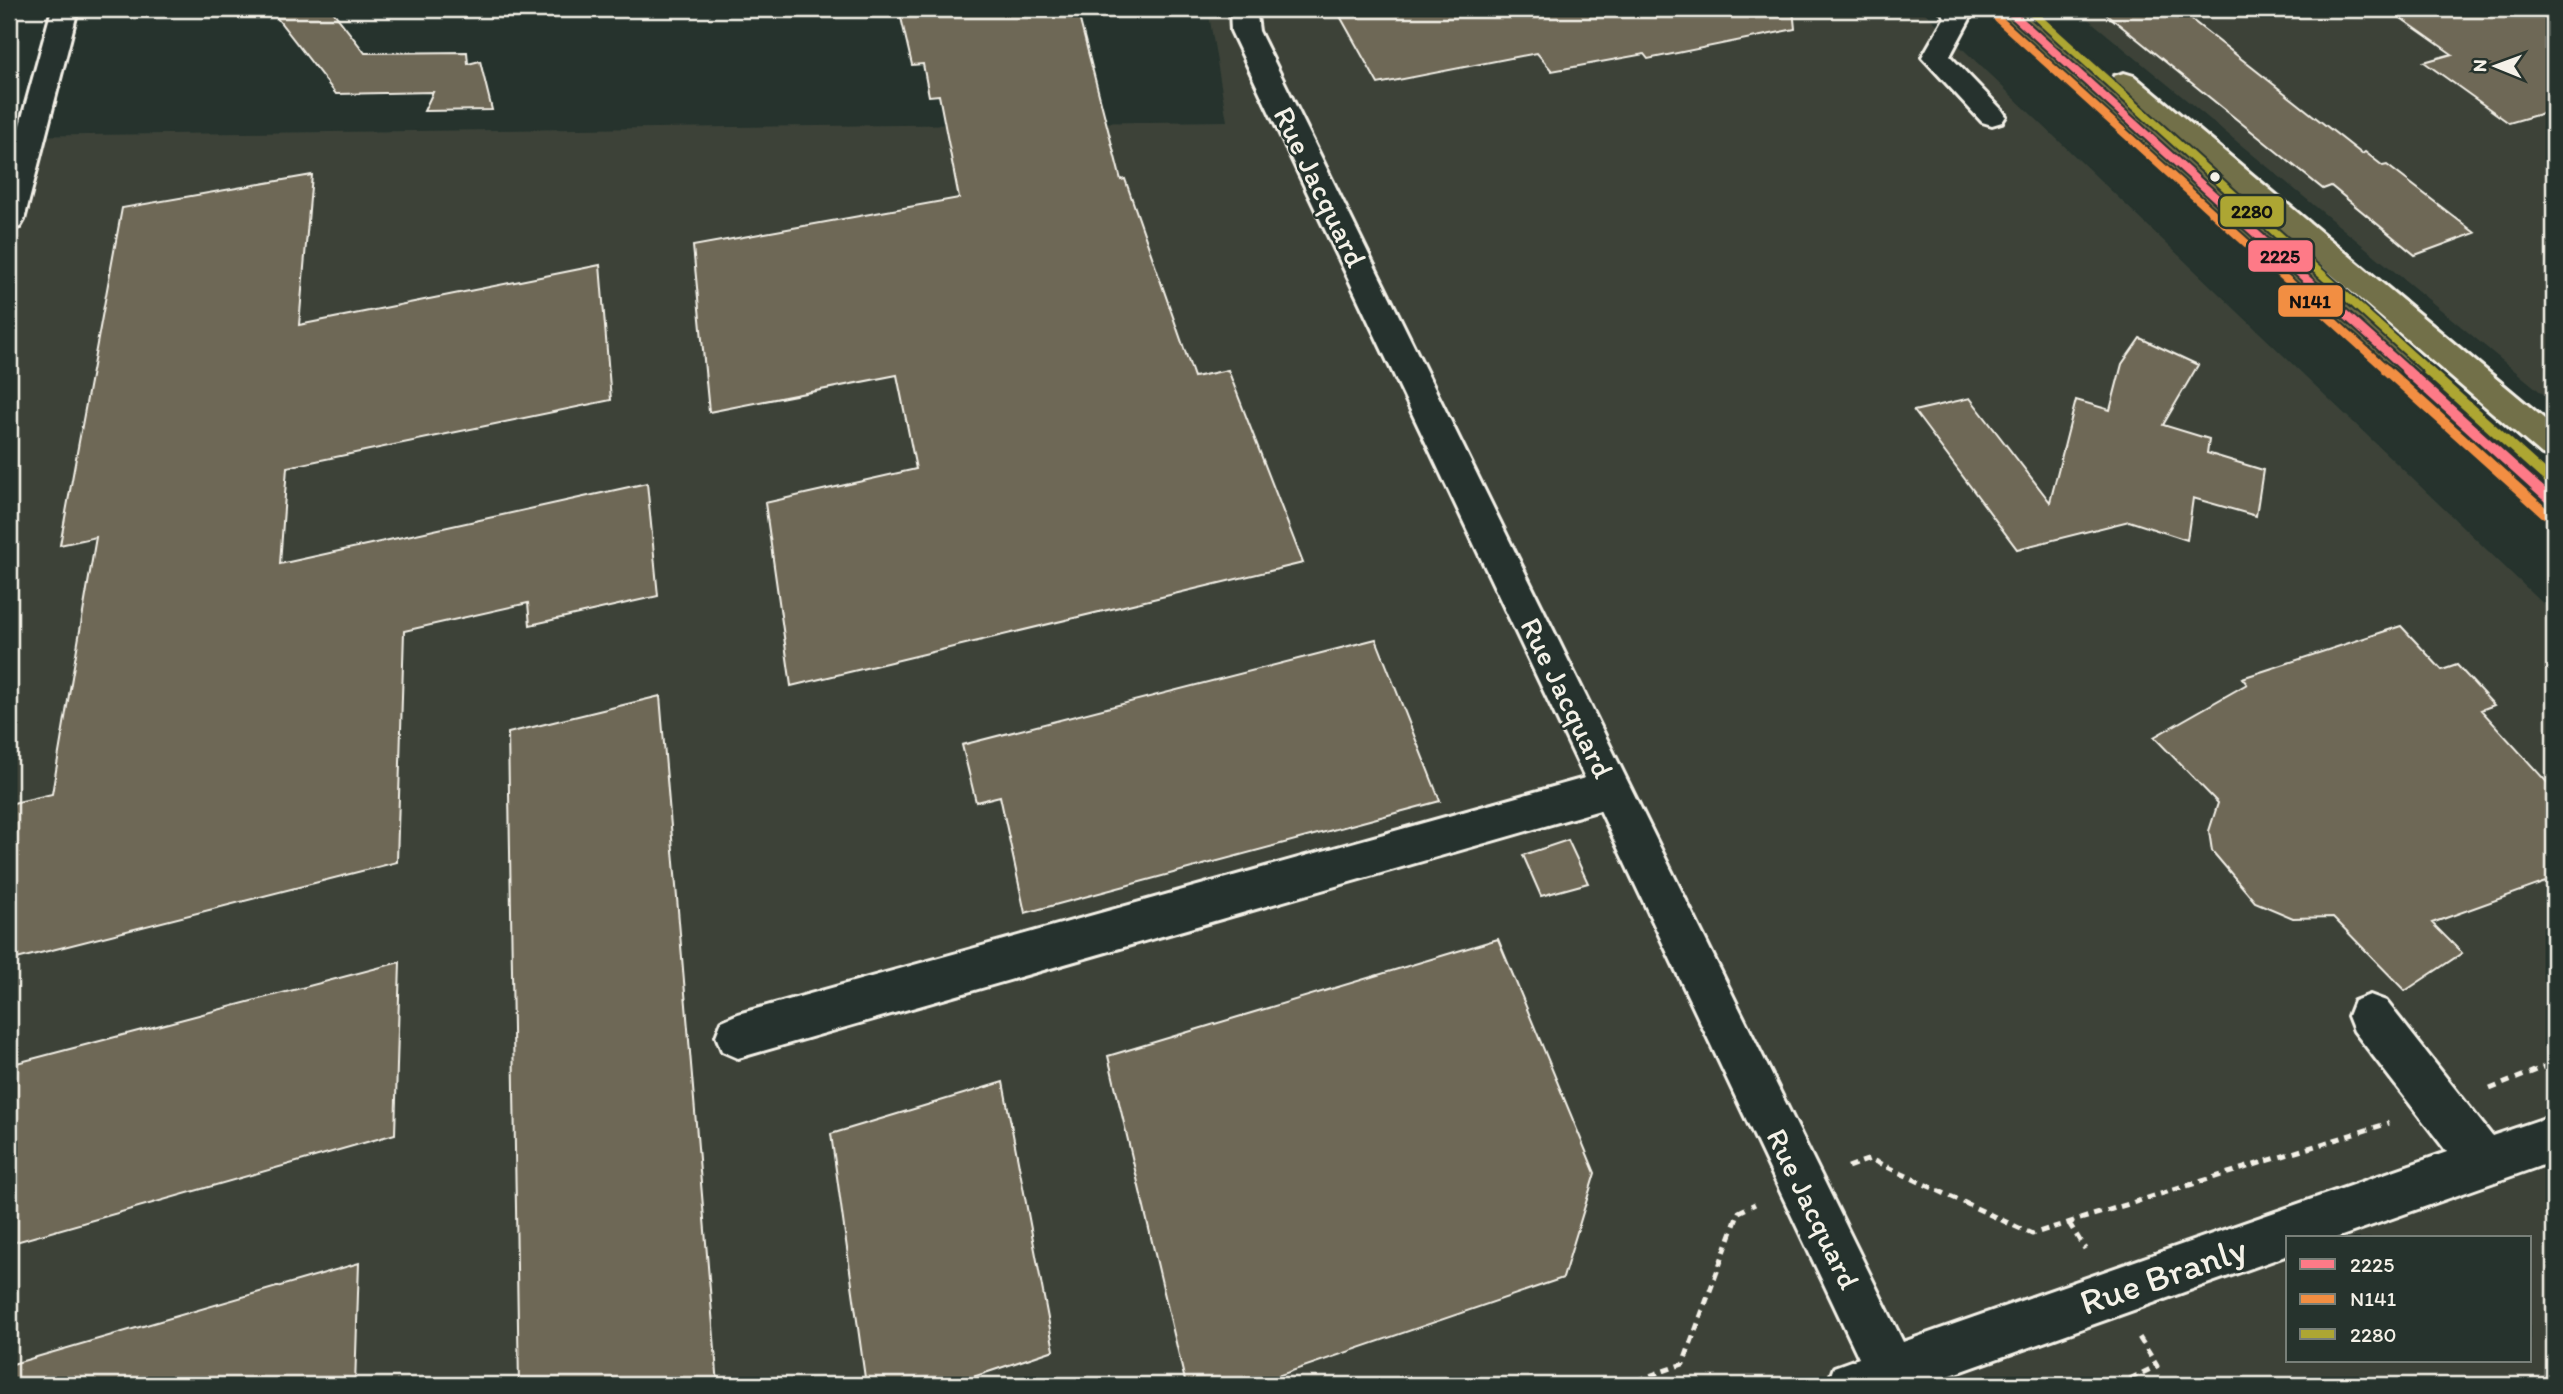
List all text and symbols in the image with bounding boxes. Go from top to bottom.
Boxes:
north arrow [2462,32,2532,102]
text: N [2468,59,2491,72]
street label: Rue Jacquard [1266,100,1375,274]
unlabelled marker [2208,170,2222,184]
line badge: 2280 [2219,195,2285,228]
text: 2280 [2231,200,2273,223]
line badge: 2225 [2247,239,2314,273]
text: 2225 [2260,245,2300,268]
line badge: N141 [2277,284,2344,318]
text: N141 [2289,290,2331,313]
street label: Rue Jacquard [1513,611,1622,785]
street label: Rue Jacquard [1759,1122,1868,1296]
street label: Rue Branly [2074,1226,2252,1324]
legend [2286,1236,2532,1362]
text: 2225 [2350,1252,2394,1277]
text: N141 [2350,1286,2397,1311]
text: 2280 [2350,1322,2397,1347]

